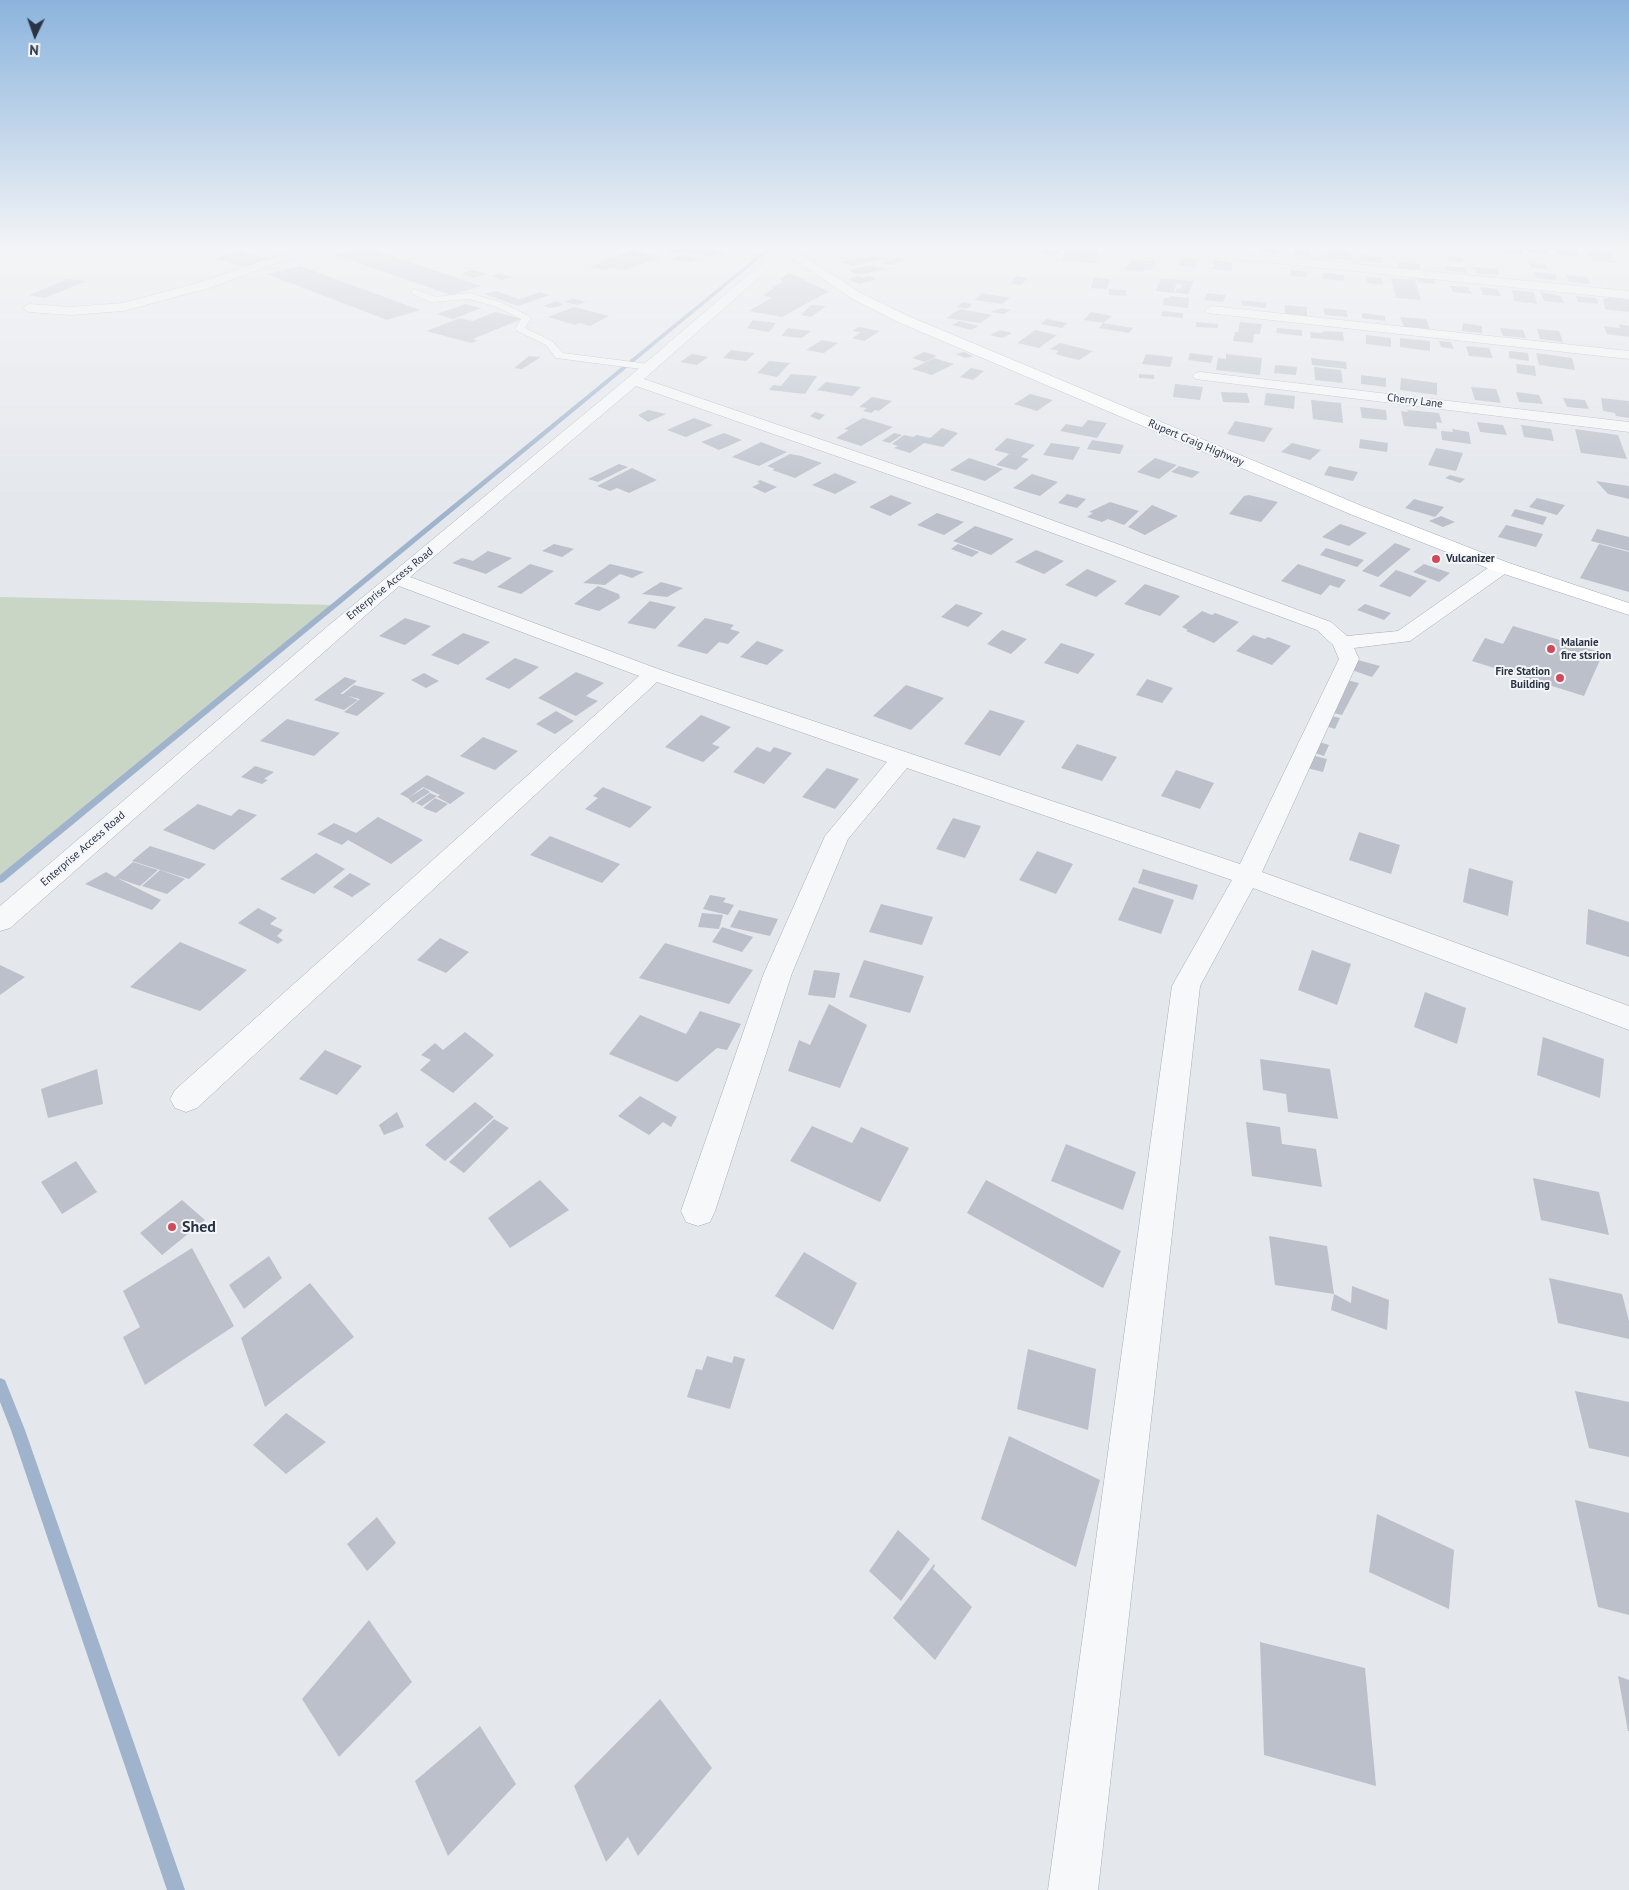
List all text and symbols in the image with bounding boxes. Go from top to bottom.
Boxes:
north arrow [10,10,60,60]
text: N [29,41,39,59]
street label: Cherry Lane [1386,391,1444,411]
street label: Rupert Craig Highway [1146,417,1246,469]
street label: Enterprise Access Road [344,545,436,623]
place label: Vulcanizer [1446,552,1495,566]
marker: Vulcanizer [1430,553,1442,565]
place label: Malanie fire stsrion [1561,636,1611,662]
marker: Malanie fire stsrion [1545,643,1557,655]
place label: Fire Station Building [1495,665,1550,691]
marker: Fire Station Building [1554,672,1566,684]
street label: Enterprise Access Road [38,809,128,889]
place label: Shed [182,1217,216,1237]
marker: Shed [166,1221,178,1233]

